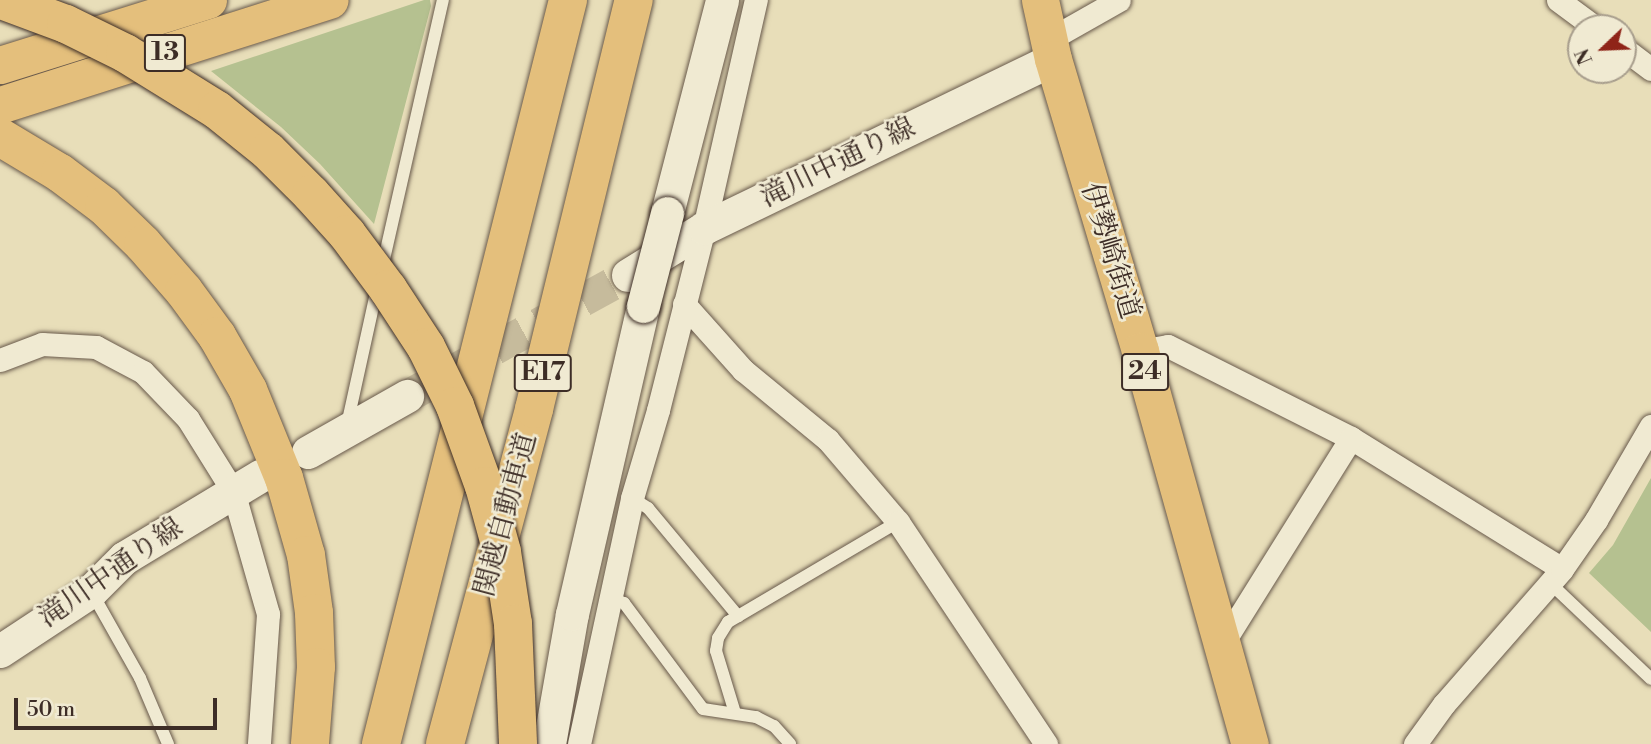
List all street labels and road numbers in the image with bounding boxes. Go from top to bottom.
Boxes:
road number: 13 [142,30,188,76]
street label: 滝川中通り線 [755,111,921,215]
street label: 伊勢崎街道 [1073,179,1147,323]
road number: E17 [513,350,573,396]
road number: 24 [1120,350,1170,394]
street label: 関越自動車道 [468,430,544,600]
street label: 滝川中通り線 [33,511,189,635]

